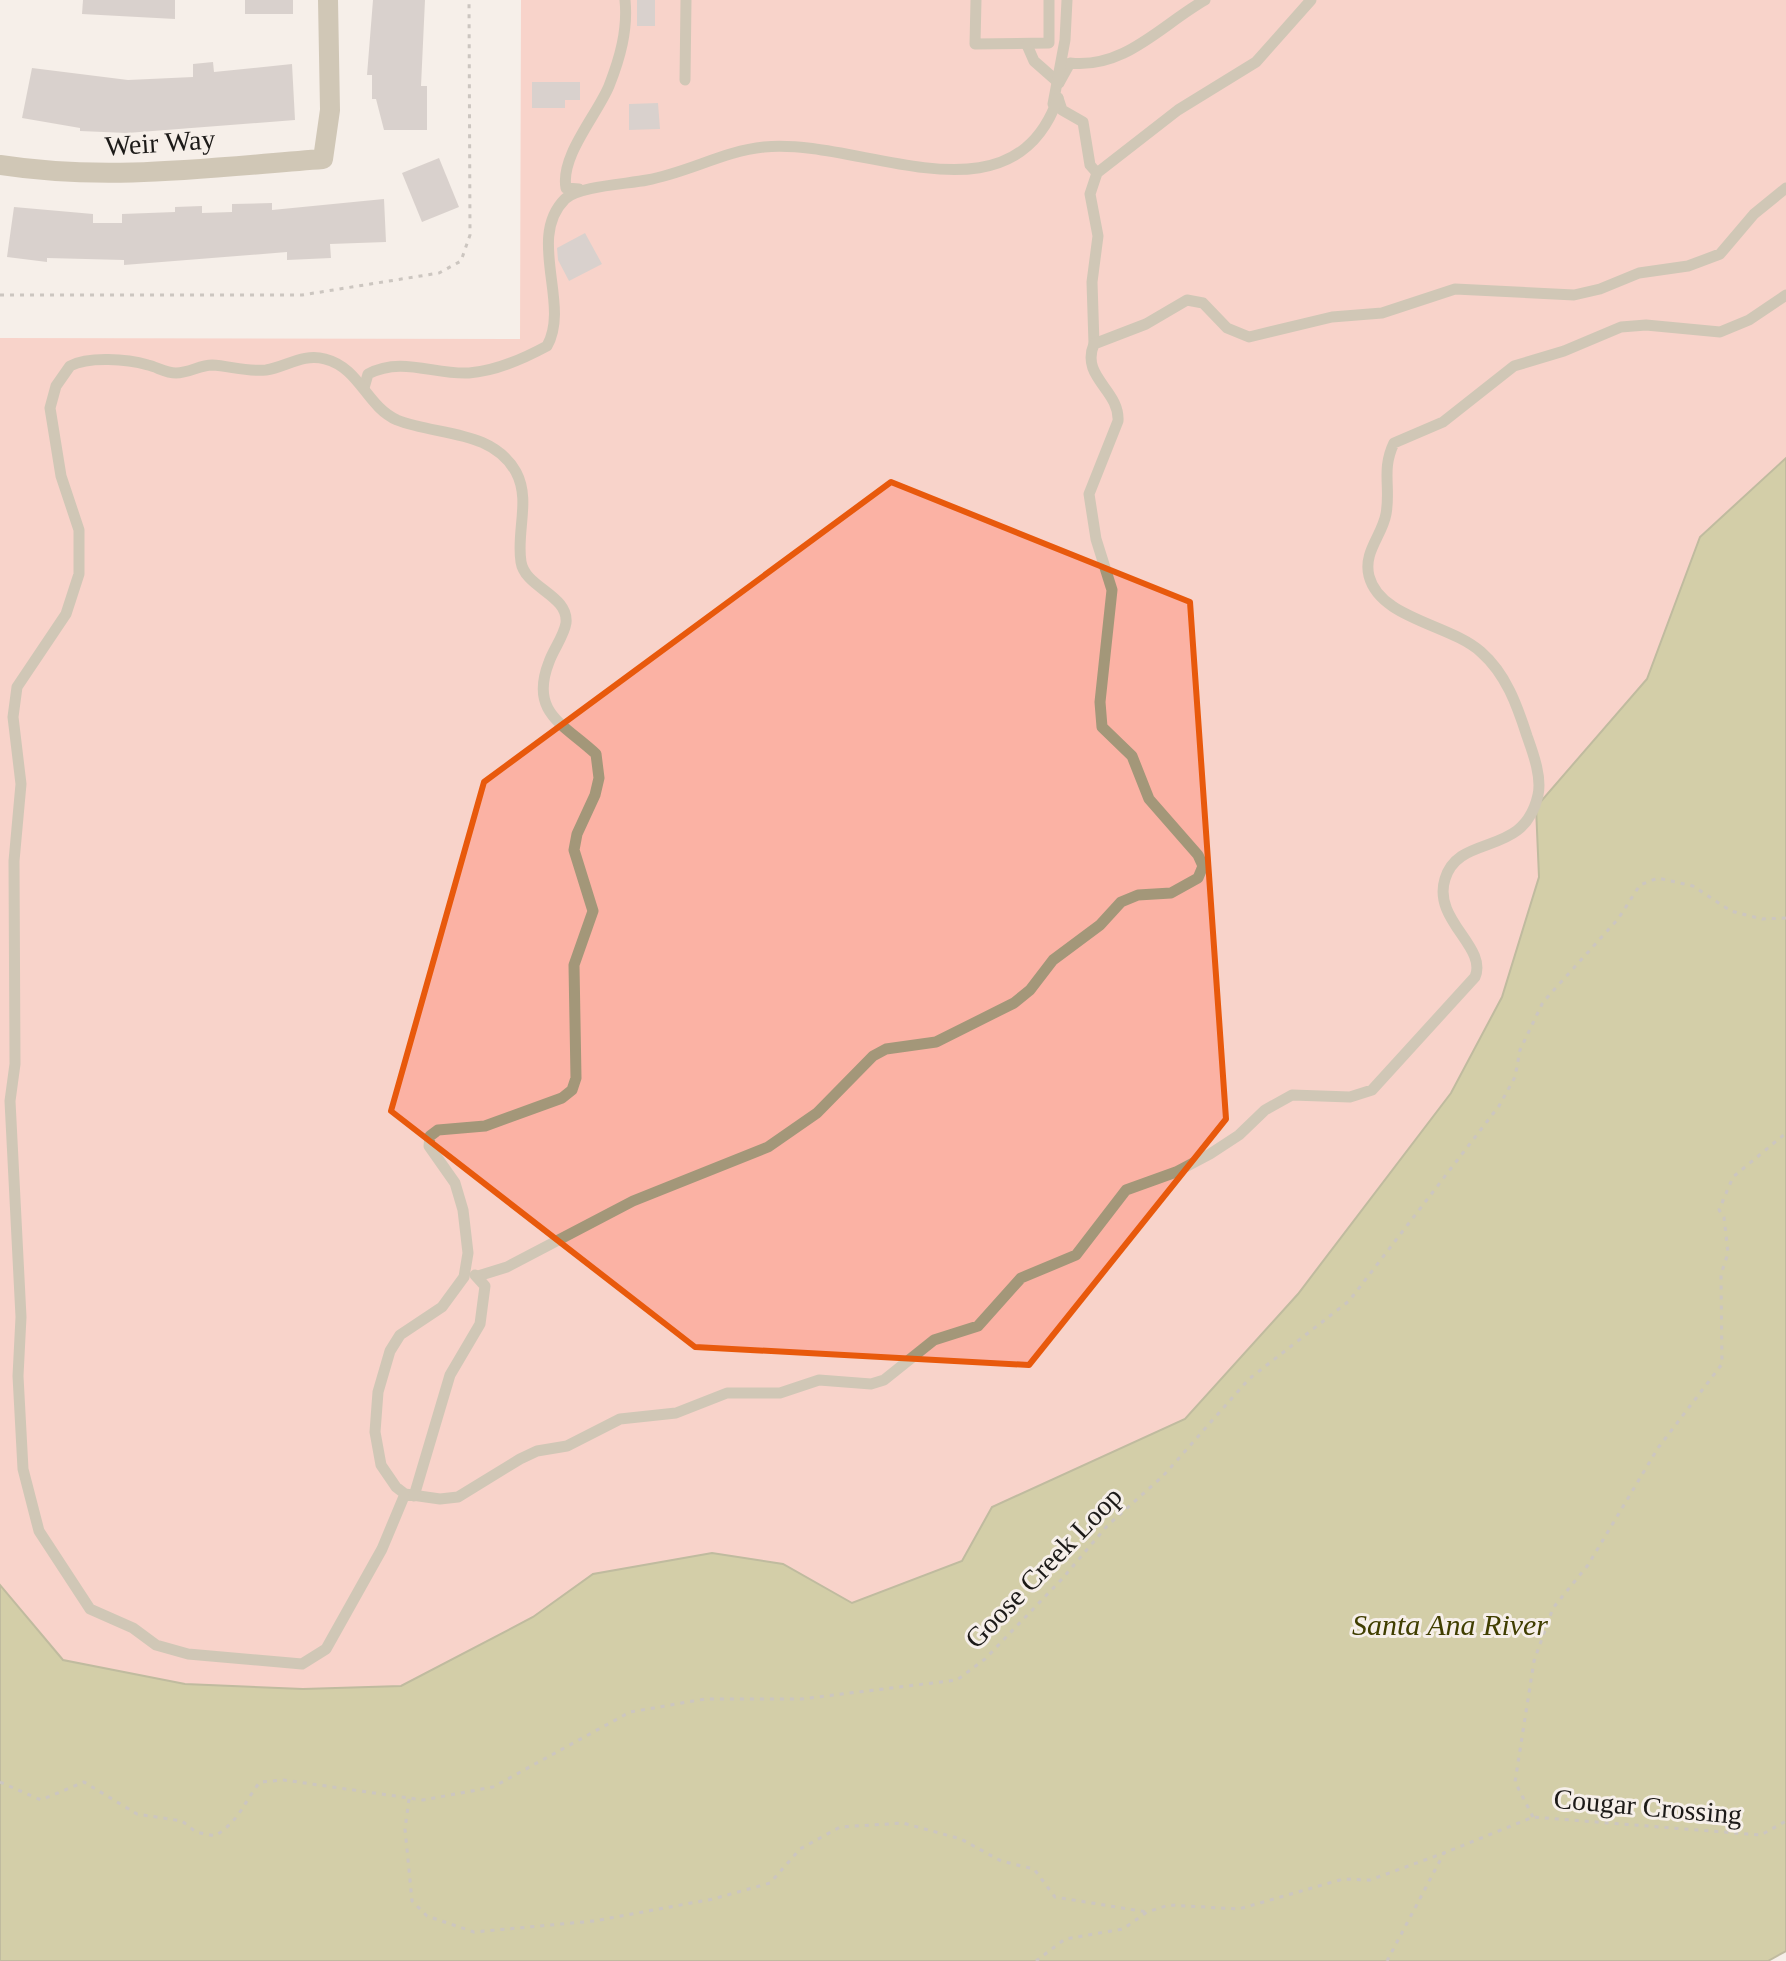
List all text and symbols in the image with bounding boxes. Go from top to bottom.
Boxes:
street label: Weir Way [104,123,216,162]
street label: Goose Creek Loop [959,1481,1128,1654]
water label: Santa Ana River [1352,1608,1548,1641]
street label: Cougar Crossing [1552,1783,1743,1830]

